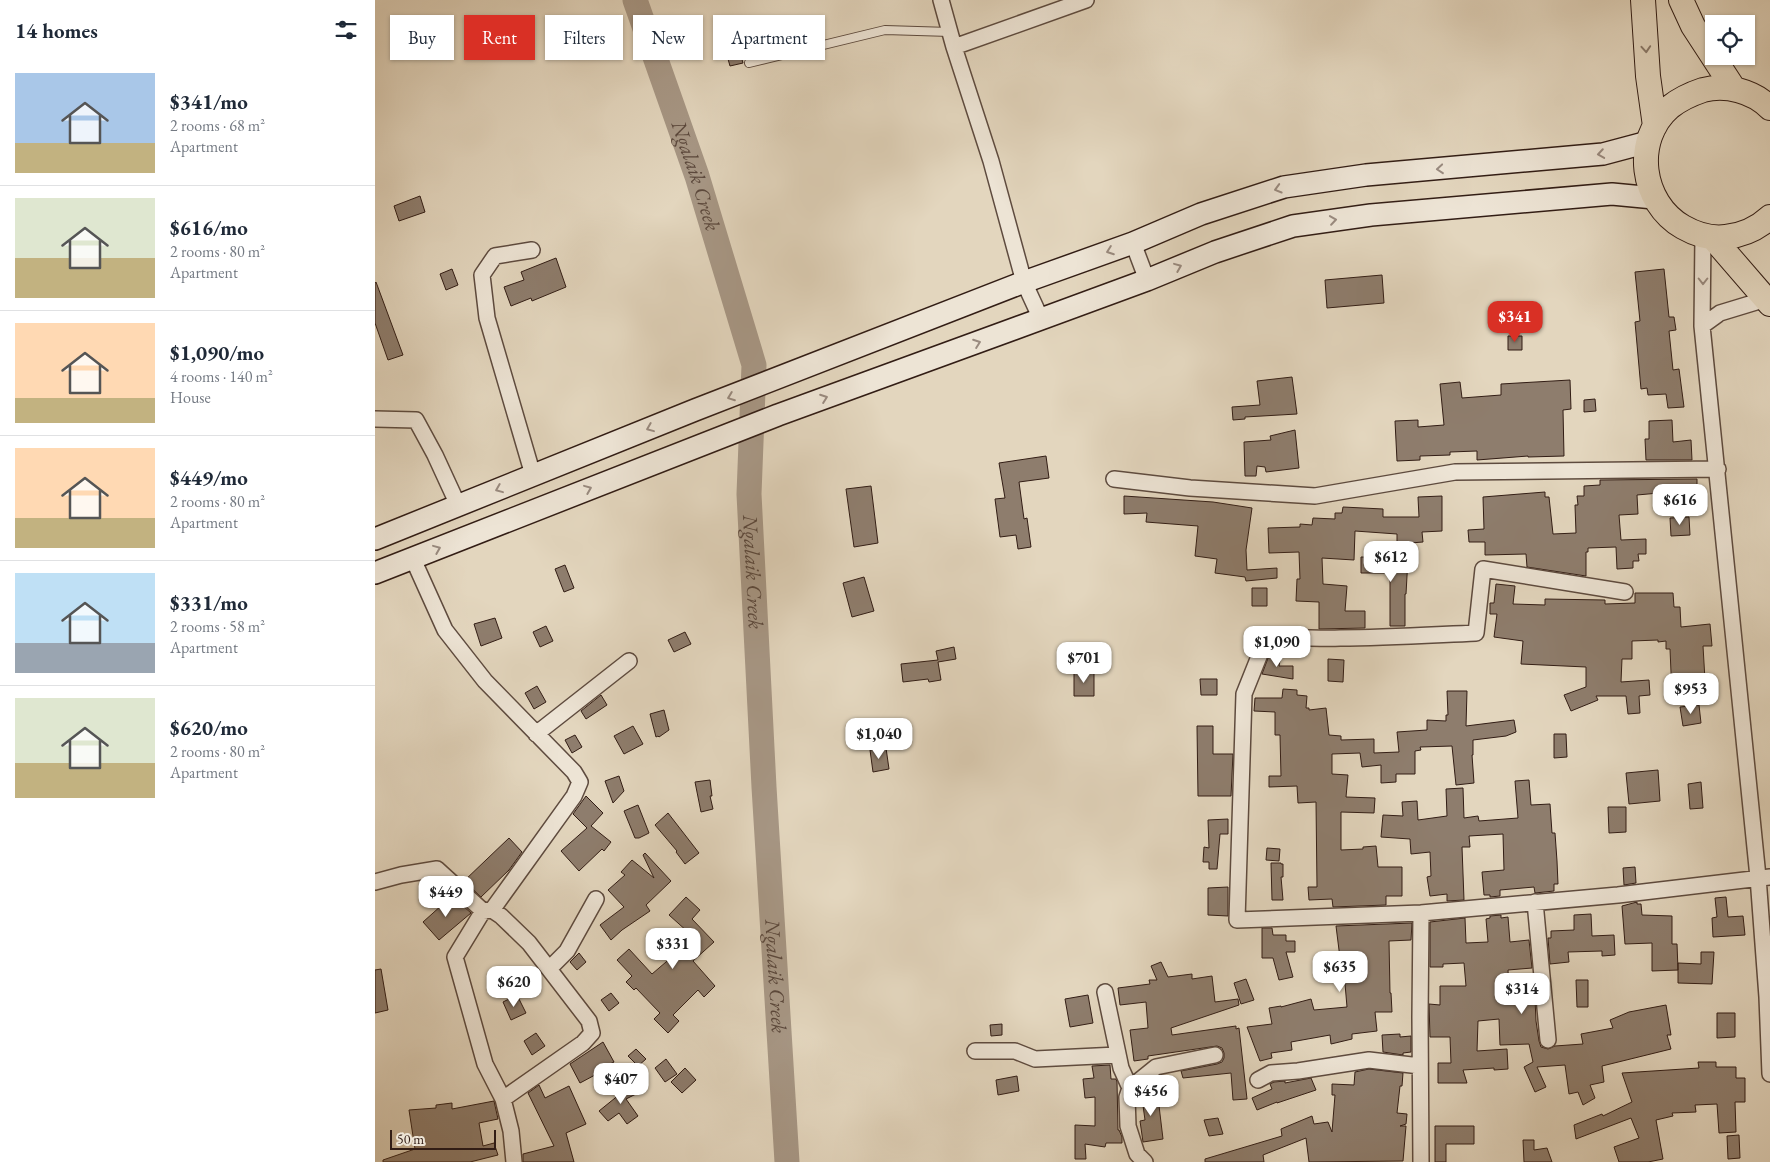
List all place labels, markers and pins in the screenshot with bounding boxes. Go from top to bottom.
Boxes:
pin: $341 [1485,300,1545,343]
pin: $616 [1650,484,1710,526]
pin: $612 [1361,540,1421,583]
pin: $1,090 [1236,626,1318,668]
pin: $701 [1054,642,1114,684]
pin: $953 [1661,672,1721,715]
pin: $1,040 [838,718,920,760]
pin: $449 [416,876,476,918]
pin: $331 [643,928,703,970]
pin: $635 [1310,950,1370,993]
pin: $620 [484,966,544,1008]
pin: $314 [1492,972,1552,1015]
pin: $407 [591,1062,651,1105]
pin: $456 [1121,1074,1181,1117]

